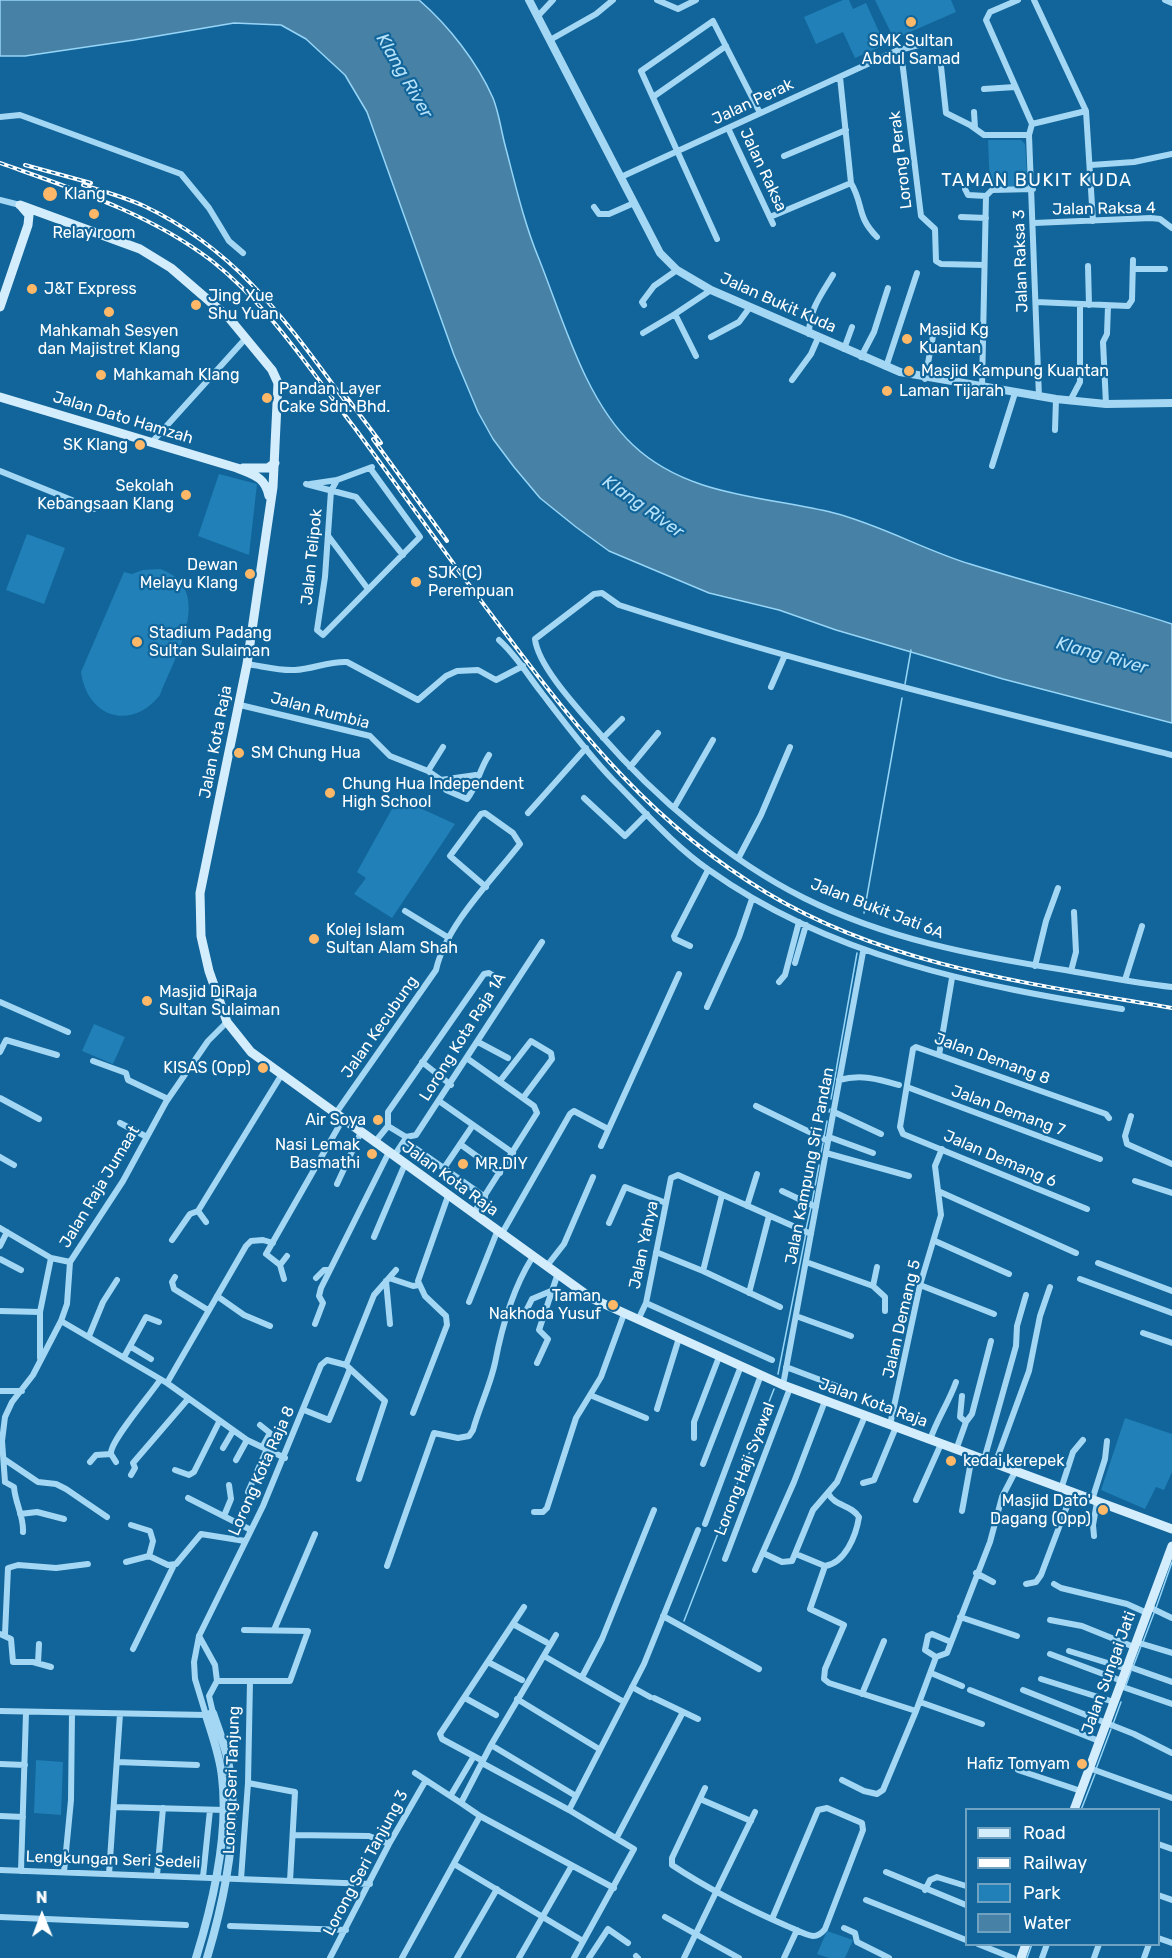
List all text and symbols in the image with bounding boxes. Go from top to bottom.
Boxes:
marker: SMK Sultan Abdul Samad [904,15,918,29]
water label: Klang River [371,30,437,122]
place label: SMK Sultan Abdul Samad [862,31,960,69]
street label: Jalan Perak [709,75,797,129]
street label: Lorong Perak [885,110,917,210]
street label: Jalan Raksa [735,125,791,215]
district label: TAMAN BUKIT KUDA [941,170,1133,192]
place label: Klang [64,184,106,204]
marker: Klang [41,185,59,203]
street label: Jalan Raksa 4 [1052,198,1156,220]
marker: Relay room [87,207,101,221]
street label: Jalan Raksa 3 [1010,209,1032,313]
place label: Relay room [52,223,136,243]
street label: Jalan Bukit Kuda [717,269,839,337]
place label: J&T Express [44,279,137,299]
marker: J&T Express [25,282,39,296]
place label: Jing Xue Shu Yuan [208,286,279,324]
marker: Jing Xue Shu Yuan [189,298,203,312]
marker: Mahkamah Sesyen dan Majistret Klang [102,305,116,319]
place label: Masjid Kg Kuantan [919,320,989,358]
place label: Mahkamah Sesyen dan Majistret Klang [38,321,180,359]
marker: Masjid Kg Kuantan [900,332,914,346]
place label: Masjid Kampung Kuantan [921,361,1109,381]
marker: Masjid Kampung Kuantan [902,364,916,378]
place label: Mahkamah Klang [113,365,240,385]
marker: Mahkamah Klang [94,368,108,382]
place label: Pandan Layer Cake Sdn. Bhd. [279,379,390,417]
place label: Laman Tijarah [899,381,1004,401]
marker: Laman Tijarah [880,384,894,398]
street label: Jalan Dato Hamzah [51,388,195,448]
marker: Pandan Layer Cake Sdn. Bhd. [260,391,274,405]
place label: SK Klang [63,435,128,455]
marker: SK Klang [133,438,147,452]
water label: Klang River [598,471,688,543]
place label: Sekolah Kebangsaan Klang [37,476,174,514]
marker: Sekolah Kebangsaan Klang [179,488,193,502]
street label: Jalan Telipok [297,508,327,606]
place label: Dewan Melayu Klang [140,555,238,593]
place label: SJK (C) Perempuan [428,563,514,601]
marker: Dewan Melayu Klang [243,567,257,581]
marker: SJK (C) Perempuan [409,575,423,589]
place label: Stadium Padang Sultan Sulaiman [149,623,272,661]
water label: Klang River [1054,633,1150,679]
marker: Stadium Padang Sultan Sulaiman [130,635,144,649]
street label: Jalan Kota Raja [196,684,236,800]
street label: Jalan Rumbia [268,689,372,733]
place label: SM Chung Hua [251,743,361,763]
marker: SM Chung Hua [232,746,246,760]
place label: Chung Hua Independent High School [342,774,524,812]
marker: Chung Hua Independent High School [323,786,337,800]
street label: Jalan Bukit Jati 6A [808,875,946,943]
place label: Kolej Islam Sultan Alam Shah [326,920,458,958]
marker: Kolej Islam Sultan Alam Shah [307,932,321,946]
street label: Lorong Kota Raja 1A [416,969,510,1105]
street label: Jalan Kecubung [338,972,422,1082]
place label: Masjid DiRaja Sultan Sulaiman [159,982,280,1020]
marker: Masjid DiRaja Sultan Sulaiman [140,994,154,1008]
street label: Jalan Demang 8 [932,1029,1052,1089]
place label: KISAS (Opp) [163,1058,251,1078]
marker: KISAS (Opp) [256,1061,270,1075]
street label: Jalan Kampung Sri Pandan [781,1066,839,1266]
street label: Jalan Demang 7 [948,1082,1068,1140]
place label: Air Soya [305,1110,366,1130]
marker: Air Soya [371,1113,385,1127]
street label: Jalan Raja Jumaat [56,1122,144,1252]
street label: Jalan Demang 6 [941,1127,1059,1191]
place label: Nasi Lemak Basmathi [275,1135,360,1173]
street label: Jalan Kota Raja [398,1137,502,1221]
marker: Nasi Lemak Basmathi [365,1147,379,1161]
place label: MR.DIY [475,1154,528,1174]
marker: MR.DIY [456,1157,470,1171]
street label: Jalan Yahya [625,1199,663,1291]
street label: Jalan Demang 5 [879,1258,925,1380]
place label: Taman Nakhoda Yusuf [489,1286,601,1324]
marker: Taman Nakhoda Yusuf [606,1298,620,1312]
street label: Jalan Kota Raja [816,1374,930,1432]
street label: Lorong Haji Syawal [711,1400,779,1538]
street label: Lorong Kota Raja 8 [225,1403,299,1539]
place label: kedai kerepek [963,1451,1064,1471]
marker: kedai kerepek [944,1454,958,1468]
place label: Masjid Dato' Dagang (Opp) [990,1491,1091,1529]
marker: Masjid Dato' Dagang (Opp) [1096,1503,1110,1517]
street label: Jalan Sungai Jati [1078,1609,1140,1737]
street label: Lorong Seri Tanjung [220,1706,244,1854]
place label: Hafiz Tomyam [967,1754,1070,1774]
marker: Hafiz Tomyam [1075,1757,1089,1771]
street label: Lorong Seri Tanjung 3 [320,1787,412,1939]
legend [965,1808,1160,1946]
text: Road [1023,1822,1066,1844]
street label: Lengkungan Seri Sedeli [25,1847,201,1873]
text: Railway [1023,1852,1087,1874]
text: Park [1023,1882,1060,1904]
north arrow [12,1886,72,1946]
text: N [36,1888,48,1907]
text: Water [1023,1912,1071,1934]

